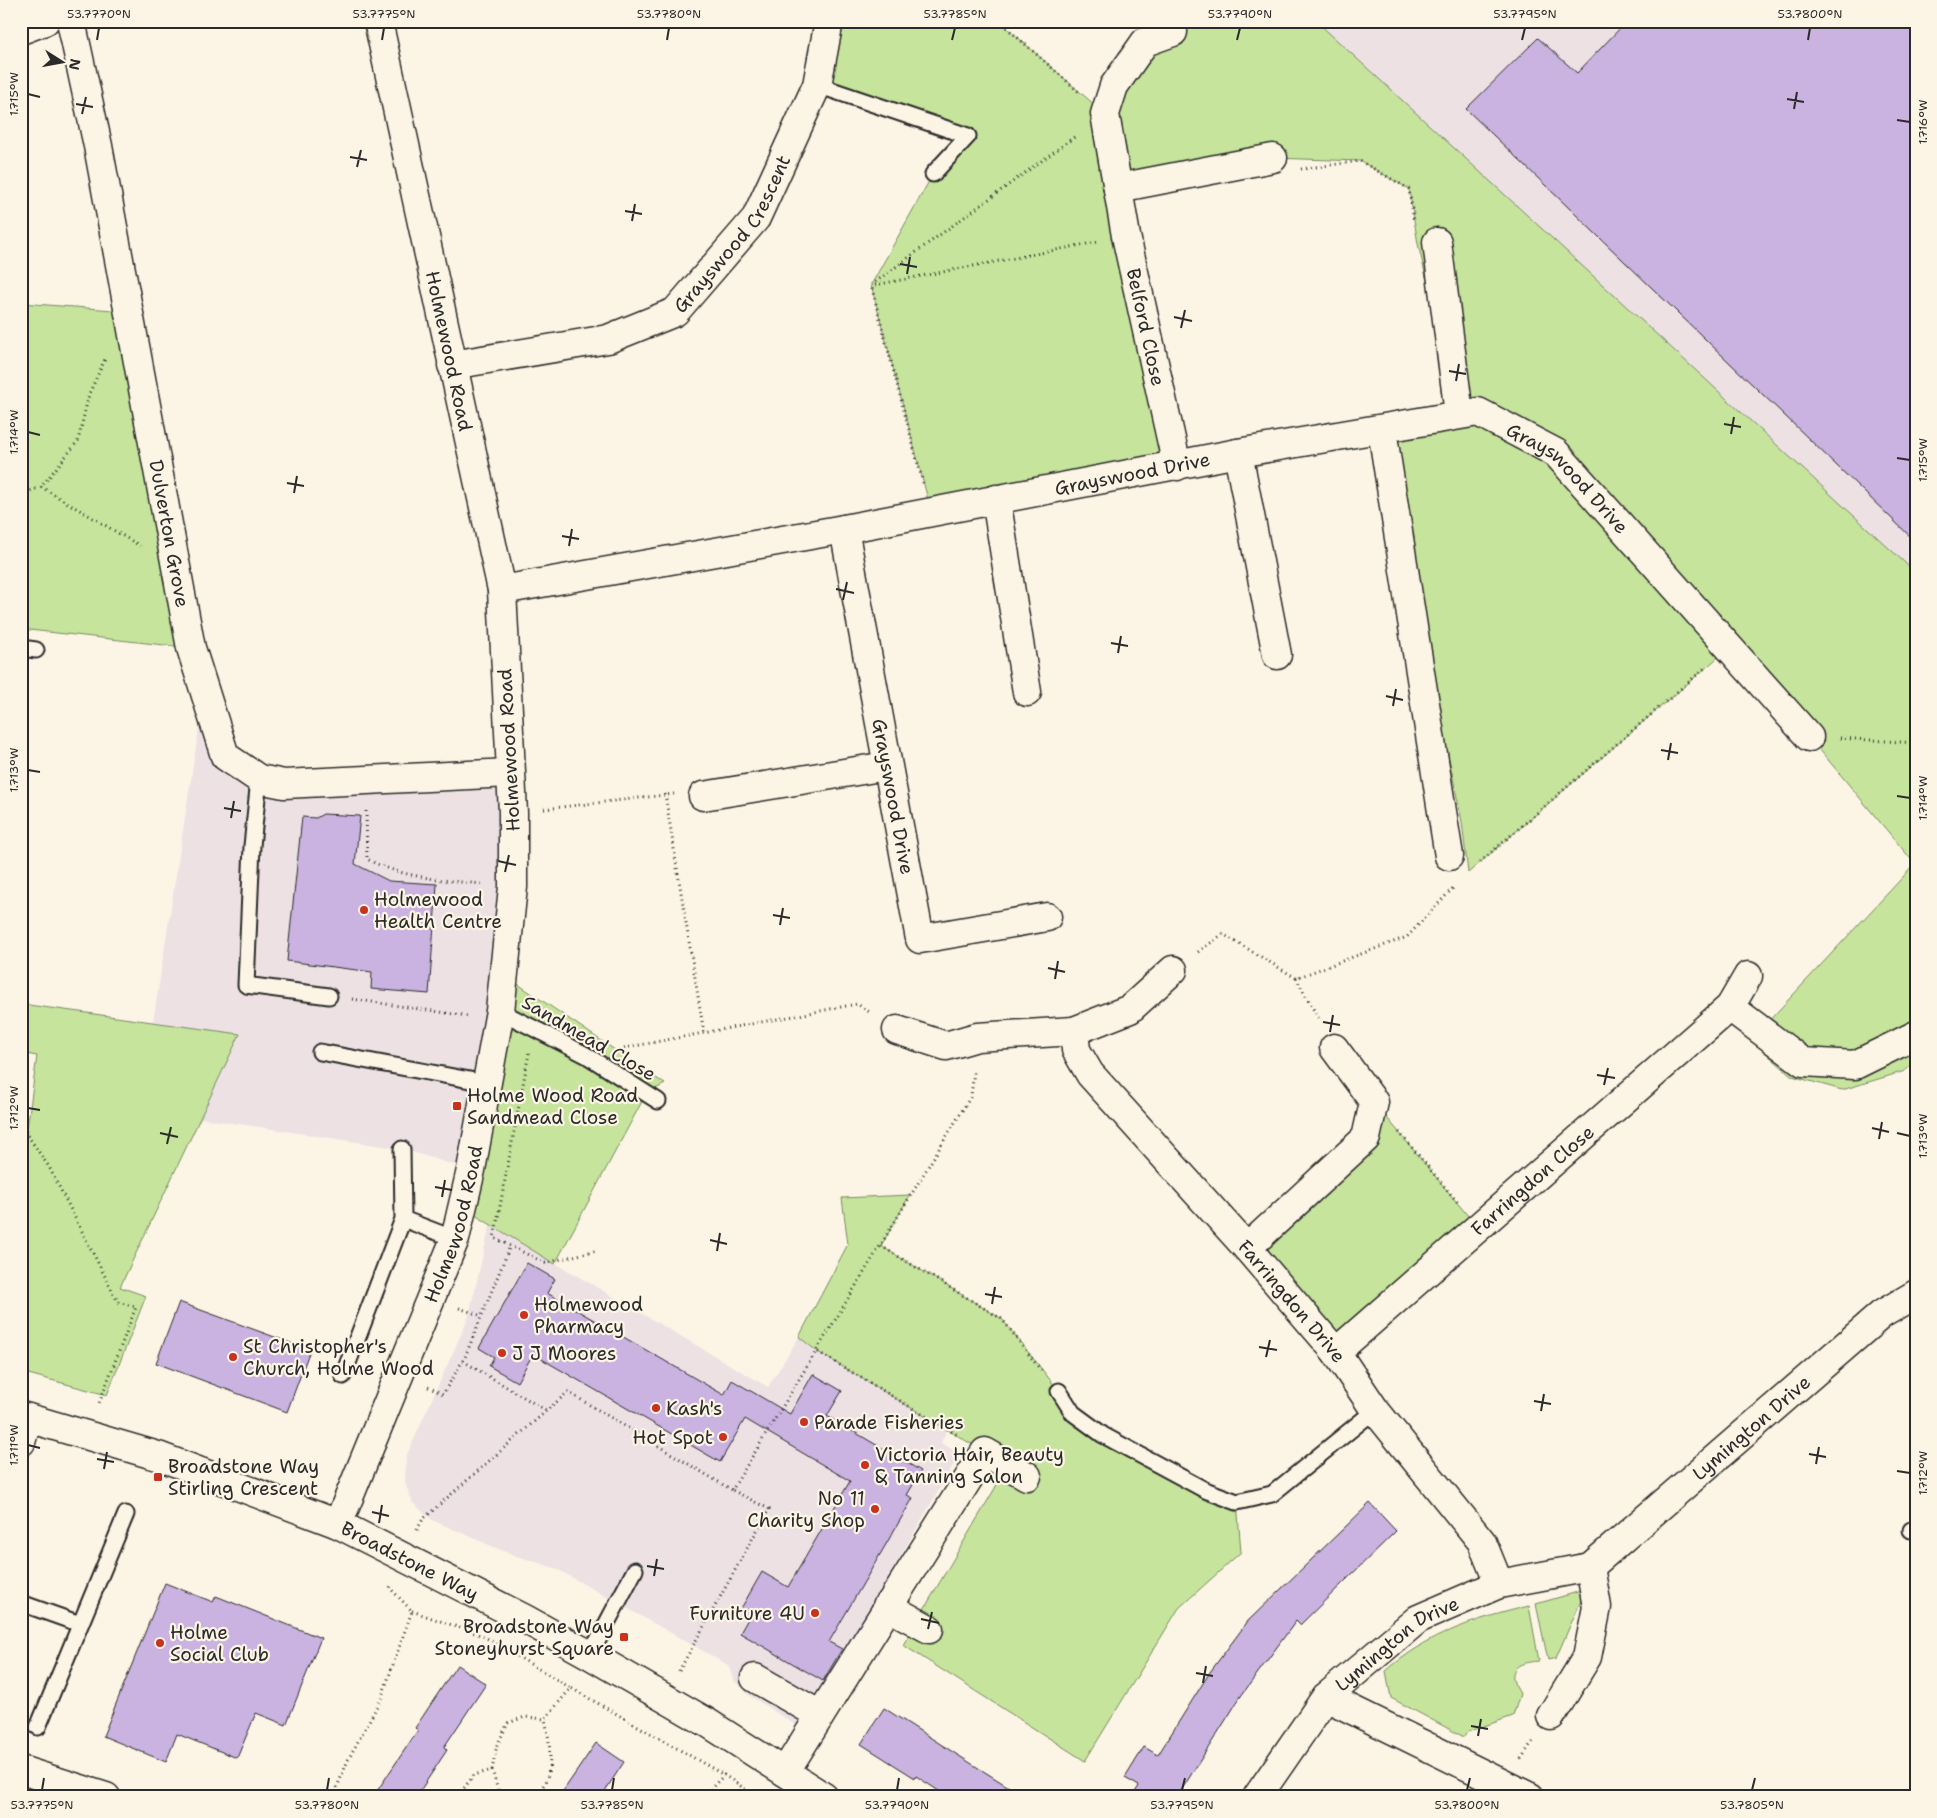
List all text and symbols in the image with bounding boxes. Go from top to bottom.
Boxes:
text: 53.7770°N [67,6,131,22]
text: 53.7775°N [353,6,415,22]
text: 53.7780°N [637,6,701,22]
text: 53.7785°N [923,6,987,22]
text: 53.7790°N [1208,6,1272,22]
text: 53.7795°N [1493,6,1557,22]
text: 53.7800°N [1778,6,1842,22]
north arrow [38,38,88,88]
text: N [65,57,85,72]
text: 1.715°W [6,72,22,116]
text: 1.716°W [1915,100,1931,144]
street label: Grayswood Crescent [667,151,796,318]
street label: Belford Close [1121,266,1171,388]
street label: Holmewood Road [420,269,478,433]
text: 1.714°W [6,410,22,454]
street label: Grayswood Drive [1502,417,1634,539]
text: 1.715°W [1915,438,1931,482]
street label: Grayswood Drive [1052,446,1212,501]
street label: Dulverton Grove [144,458,196,609]
street label: Holmewood Road [492,668,526,832]
street label: Grayswood Drive [867,717,920,876]
text: 1.713°W [6,748,22,792]
text: 1.714°W [1915,776,1931,820]
place label: Holmewood Health Centre [374,887,502,934]
marker: Holmewood Health Centre [358,904,370,916]
street label: Sandmead Close [517,989,661,1087]
place label: Holme Wood Road Sandmead Close [467,1083,638,1130]
text: 1.712°W [6,1086,22,1130]
marker: Holme Wood Road Sandmead Close [451,1100,463,1112]
text: 1.713°W [1915,1114,1931,1158]
street label: Farringdon Close [1466,1119,1599,1241]
street label: Holmewood Road [418,1143,488,1306]
street label: Farringdon Drive [1233,1234,1352,1367]
place label: Holmewood Pharmacy [534,1292,643,1339]
marker: Holmewood Pharmacy [518,1309,530,1321]
place label: St Christopher's Church, Holme Wood [243,1334,434,1381]
place label: J J Moores [512,1341,616,1366]
marker: J J Moores [496,1347,508,1359]
marker: St Christopher's Church, Holme Wood [227,1351,239,1363]
street label: Lymington Drive [1687,1369,1815,1486]
place label: Kash's [666,1396,722,1421]
marker: Kash's [650,1402,662,1414]
place label: Parade Fisheries [814,1410,964,1435]
marker: Parade Fisheries [798,1416,810,1428]
text: 1.711°W [6,1424,22,1466]
place label: Hot Spot [633,1425,713,1450]
marker: Hot Spot [717,1431,729,1443]
place label: Victoria Hair, Beauty & Tanning Salon [875,1442,1064,1489]
text: 1.712°W [1915,1451,1931,1495]
place label: Broadstone Way Stirling Crescent [168,1454,319,1501]
marker: Victoria Hair, Beauty & Tanning Salon [859,1459,871,1471]
marker: Broadstone Way Stirling Crescent [152,1471,164,1483]
place label: No 11 Charity Shop [747,1486,865,1533]
marker: No 11 Charity Shop [869,1503,881,1515]
street label: Broadstone Way [337,1515,483,1606]
street label: Lymington Drive [1329,1590,1463,1697]
place label: Furniture 4U [689,1601,805,1626]
marker: Furniture 4U [809,1607,821,1619]
place label: Broadstone Way Stoneyhurst Square [435,1614,614,1661]
place label: Holme Social Club [170,1620,269,1667]
marker: Broadstone Way Stoneyhurst Square [618,1631,630,1643]
marker: Holme Social Club [154,1637,166,1649]
text: 53.7775°N [11,1797,73,1813]
text: 53.7780°N [295,1797,359,1813]
text: 53.7785°N [580,1797,644,1813]
text: 53.7790°N [865,1797,929,1813]
text: 53.7795°N [1150,1797,1214,1813]
text: 53.7800°N [1435,1797,1499,1813]
text: 53.7805°N [1720,1797,1784,1813]

